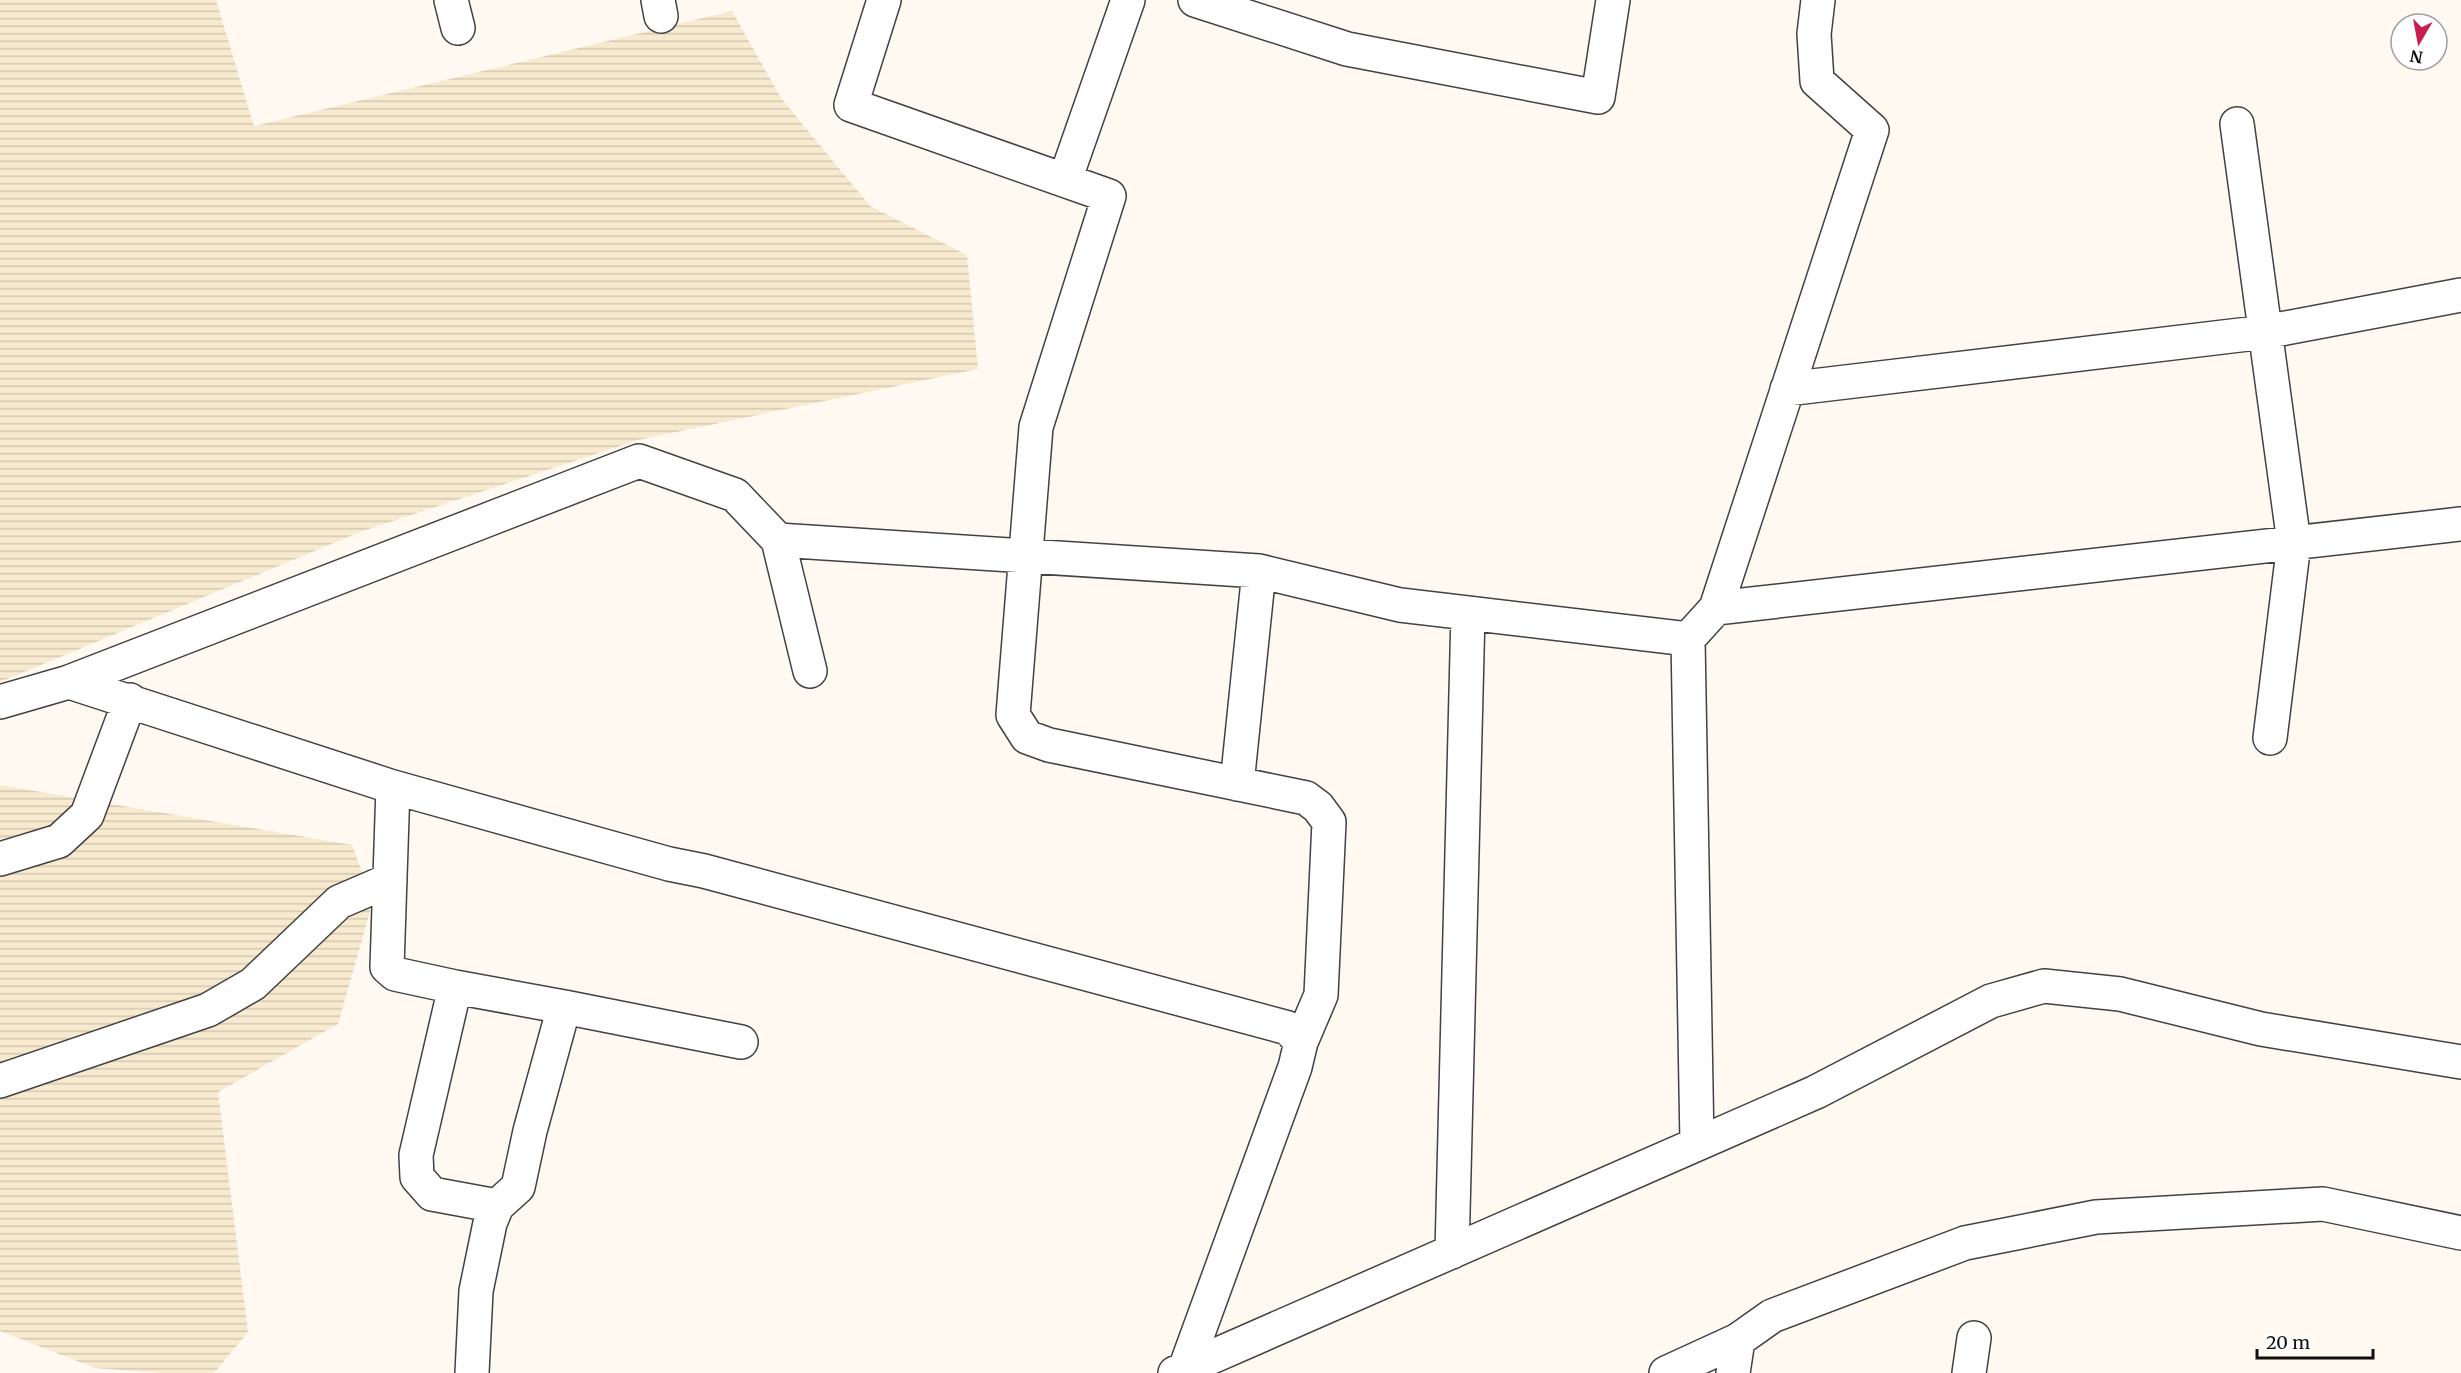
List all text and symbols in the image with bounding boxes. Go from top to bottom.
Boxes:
north arrow [2389,12,2449,72]
text: N [2408,46,2424,68]
scale bar [2257,1322,2372,1360]
text: 20 m [2266,1331,2310,1354]

